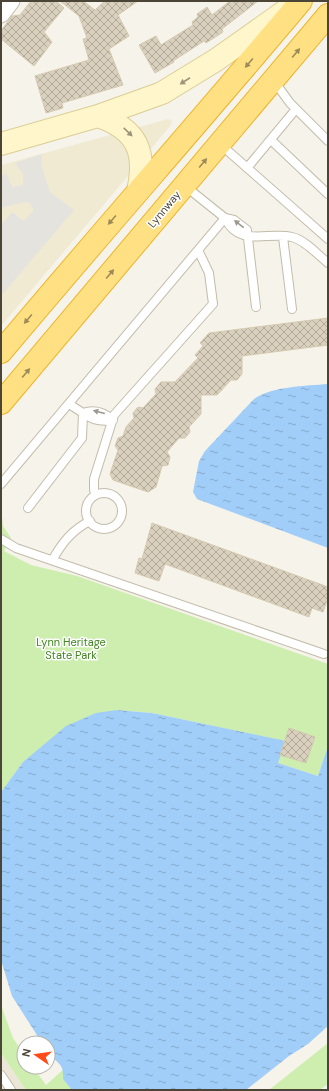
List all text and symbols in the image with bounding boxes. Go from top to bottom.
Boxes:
one-way arrow [291,48,300,59]
one-way arrow [245,58,254,68]
one-way arrow [180,77,190,85]
one-way arrow [123,128,133,137]
one-way arrow [198,158,207,169]
street label: Lynnway [144,188,184,230]
one-way arrow [108,215,117,226]
one-way arrow [234,220,245,228]
one-way arrow [105,268,114,279]
one-way arrow [24,314,33,325]
one-way arrow [22,368,31,378]
one-way arrow [93,409,105,415]
park label: Lynn Heritage State Park [36,635,106,662]
north arrow [16,1035,56,1075]
text: N [19,1047,34,1058]

